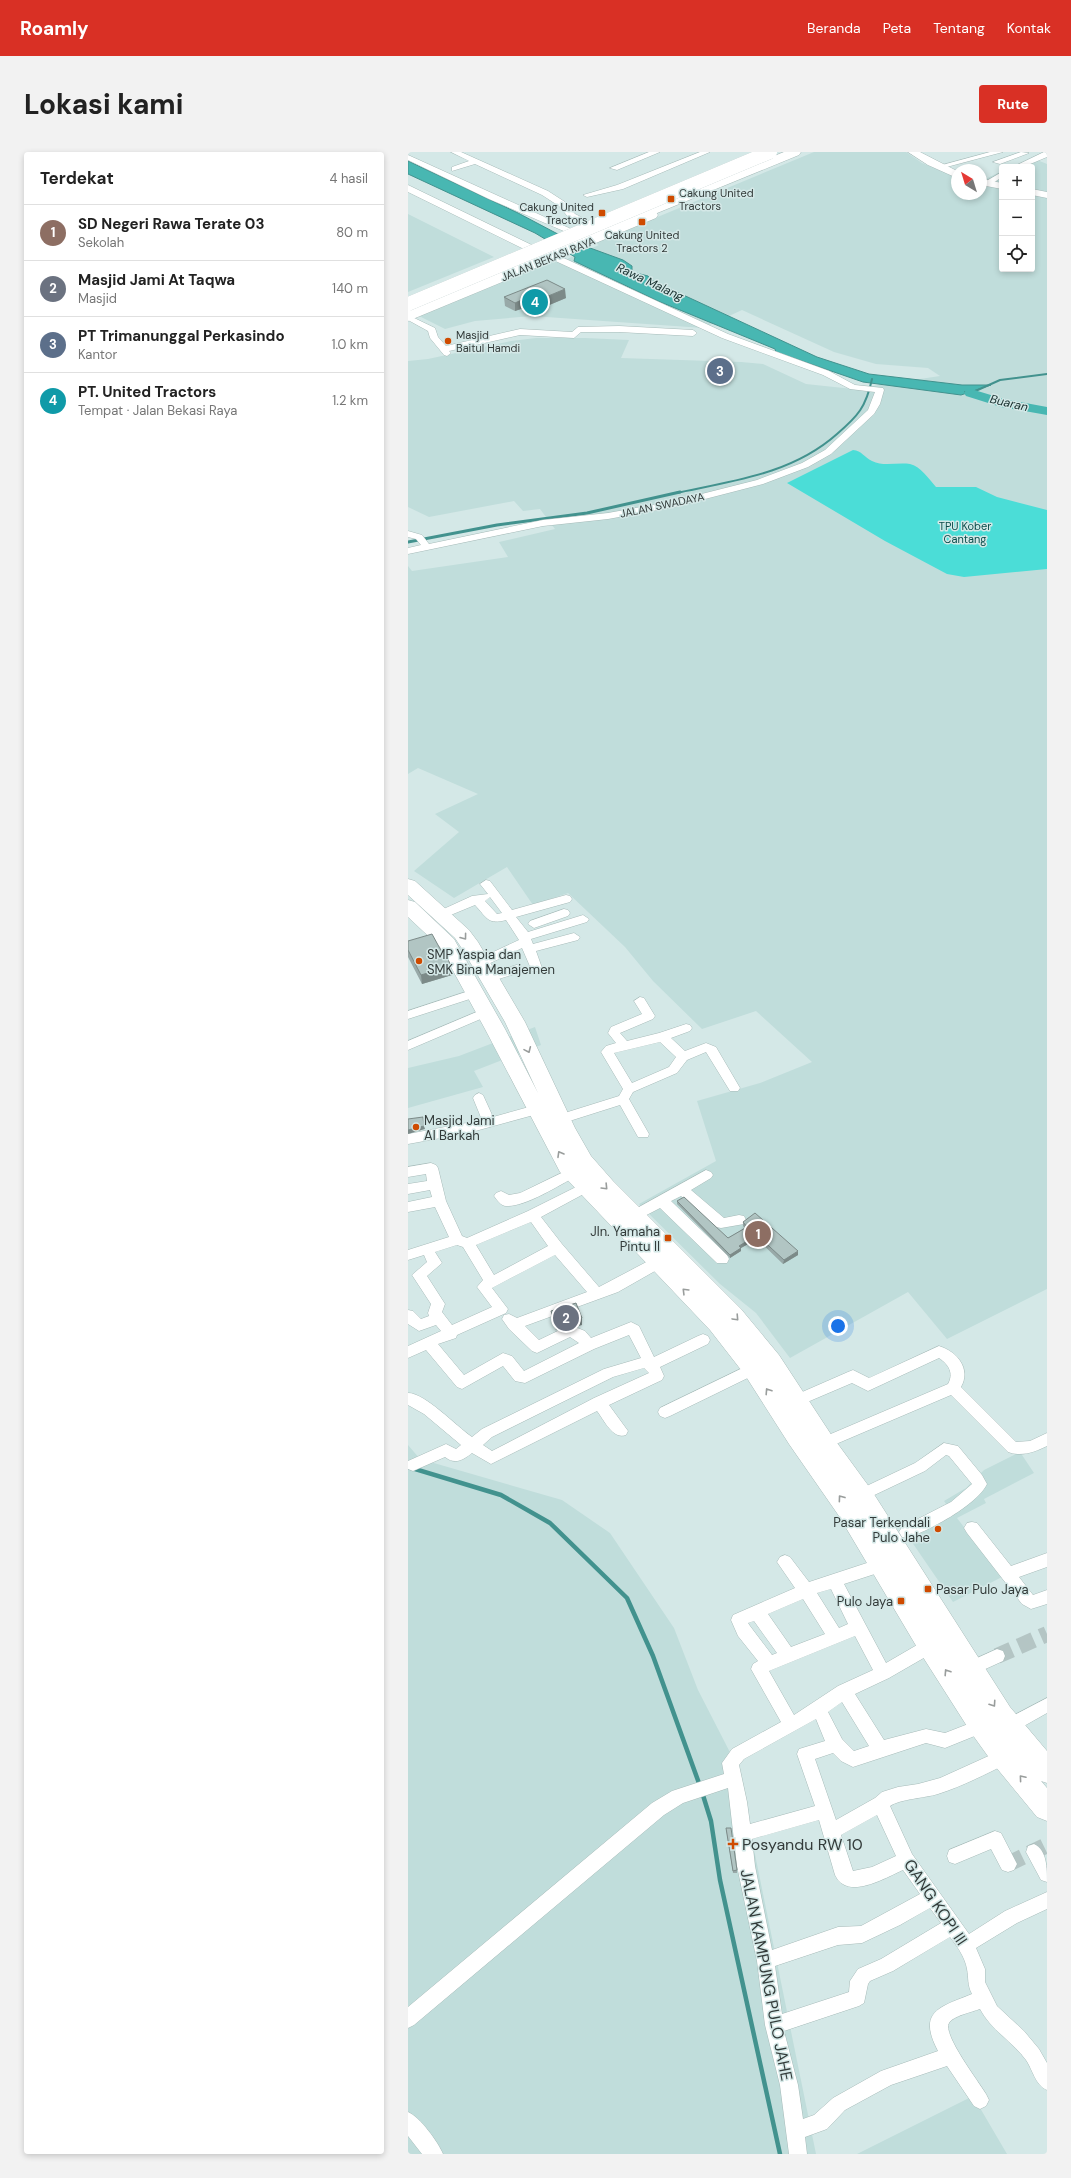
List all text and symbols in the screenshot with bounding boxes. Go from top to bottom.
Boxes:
text: Roamly [20,16,89,41]
text: Beranda [807,19,861,37]
text: Peta [883,19,911,37]
text: Tentang [933,19,985,37]
text: Kontak [1007,19,1051,37]
button: Rute [979,85,1047,123]
text: Lokasi kami [24,86,183,123]
north arrow [951,164,987,200]
map controls [999,164,1035,272]
button: + [999,164,1035,200]
text: Terdekat [40,167,114,189]
text: 4 hasil [330,170,368,187]
place label: Cakung United Tractors [679,186,754,213]
marker: Cakung United Tractors [666,194,676,204]
place label: Cakung United Tractors 1 [519,200,594,227]
button: − [999,200,1035,236]
marker: Cakung United Tractors 1 [597,208,607,218]
text: SD Negeri Rawa Terate 03 [78,214,264,234]
marker: Cakung United Tractors 2 [637,217,647,227]
text: 1 [51,224,55,241]
text: 80 m [336,224,368,241]
place label: Cakung United Tractors 2 [605,228,679,255]
text: Sekolah [78,234,124,251]
street label: JALAN BEKASI RAYA [499,234,597,284]
button: locate [999,236,1035,272]
water label: Rawa Malang [614,259,687,305]
text: Masjid Jami At Taqwa [78,270,235,290]
text: 2 [49,280,57,297]
text: 140 m [332,280,368,297]
pin: 4 [522,287,548,317]
text: Masjid [78,290,117,307]
text: PT Trimanunggal Perkasindo [78,326,285,346]
place label: Masjid Baitul Hamdi [456,328,520,355]
text: 3 [49,336,57,353]
text: 1.0 km [331,336,368,353]
marker: Masjid Baitul Hamdi [443,336,453,346]
text: Kantor [78,346,117,363]
pin: 3 [707,356,733,386]
text: PT. United Tractors [78,382,216,402]
water label: Buaran [988,391,1030,415]
text: 4 [49,392,57,409]
text: 1.2 km [332,392,368,409]
text: Tempat · Jalan Bekasi Raya [78,402,237,419]
street label: JALAN SWADAYA [619,489,705,521]
park label: TPU Kober Cantang [939,519,991,546]
one-way arrow [459,933,466,940]
place label: SMP Yaspia dan SMK Bina Manajemen [427,946,555,978]
marker: SMP Yaspia dan SMK Bina Manajemen [414,956,424,966]
one-way arrow [523,1046,531,1053]
place label: Masjid Jami Al Barkah [424,1112,495,1144]
marker: Masjid Jami Al Barkah [411,1122,421,1132]
one-way arrow [557,1151,564,1158]
one-way arrow [600,1182,607,1189]
pin: 1 [745,1219,771,1249]
place label: Jln. Yamaha Pintu II [590,1223,660,1255]
marker: Jln. Yamaha Pintu II [663,1233,673,1243]
one-way arrow [682,1288,690,1296]
pin: 2 [553,1303,579,1333]
one-way arrow [731,1314,738,1321]
your location [828,1316,848,1336]
one-way arrow [765,1388,772,1395]
one-way arrow [839,1496,846,1503]
place label: Pasar Terkendali Pulo Jahe [833,1514,930,1546]
marker: Pasar Terkendali Pulo Jahe [933,1524,943,1534]
place label: Pasar Pulo Jaya [936,1581,1029,1598]
marker: Pasar Pulo Jaya [923,1584,933,1594]
place label: Pulo Jaya [837,1593,893,1610]
marker: Pulo Jaya [896,1596,906,1606]
one-way arrow [944,1669,952,1676]
one-way arrow [988,1700,996,1707]
one-way arrow [1019,1775,1026,1782]
place label: Posyandu RW 10 [742,1834,863,1855]
marker: Posyandu RW 10 [727,1838,739,1850]
street label: GANG KOPI III [899,1855,972,1950]
street label: JALAN KAMPUNG PULO JAHE [736,1868,797,2083]

